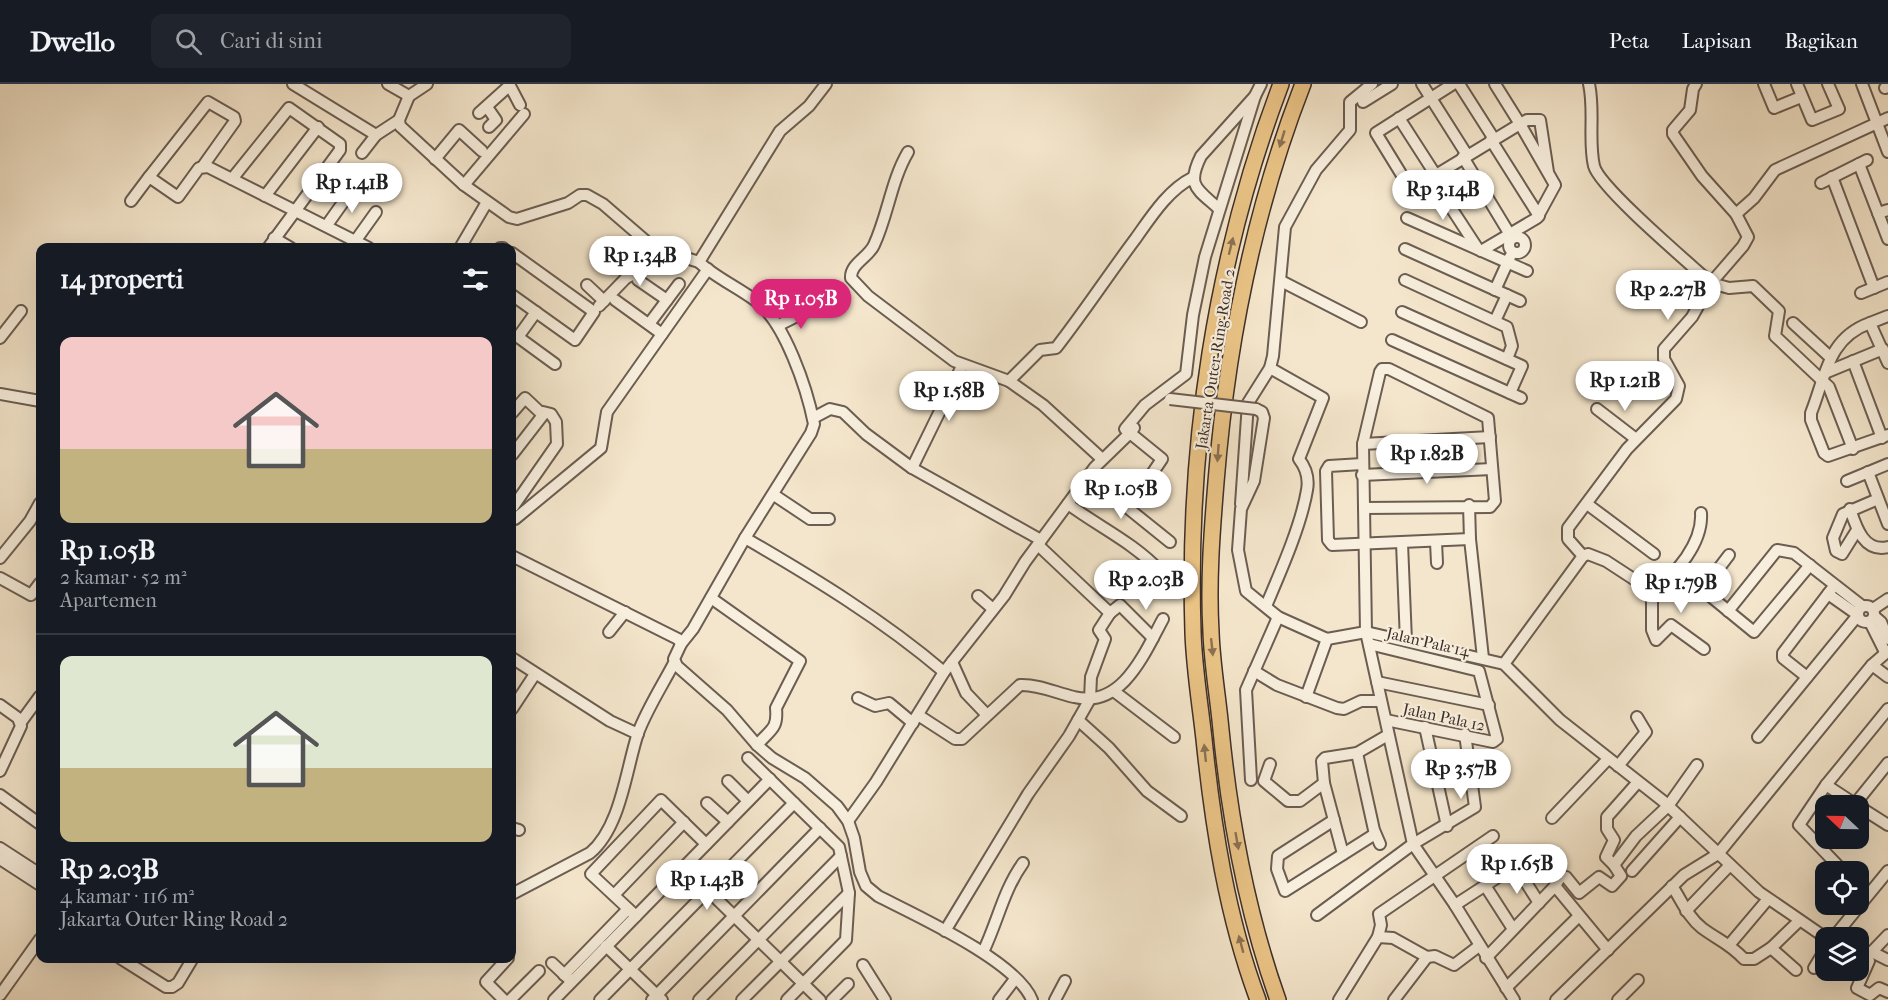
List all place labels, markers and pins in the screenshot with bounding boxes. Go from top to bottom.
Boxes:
pin: Rp 1.41B [290,163,414,214]
pin: Rp 3.14B [1381,170,1505,221]
pin: Rp 1.34B [578,236,702,287]
pin: Rp 2.27B [1606,270,1730,321]
pin: Rp 1.05B [739,279,863,330]
pin: Rp 1.21B [1563,361,1687,412]
pin: Rp 1.58B [887,371,1011,422]
pin: Rp 1.82B [1365,434,1489,485]
pin: Rp 1.05B [1059,469,1183,520]
pin: Rp 2.03B [1084,560,1208,611]
pin: Rp 1.79B [1619,563,1743,614]
pin: Rp 3.57B [1399,749,1523,800]
pin: Rp 1.65B [1455,844,1579,895]
pin: Rp 1.43B [645,860,769,911]

